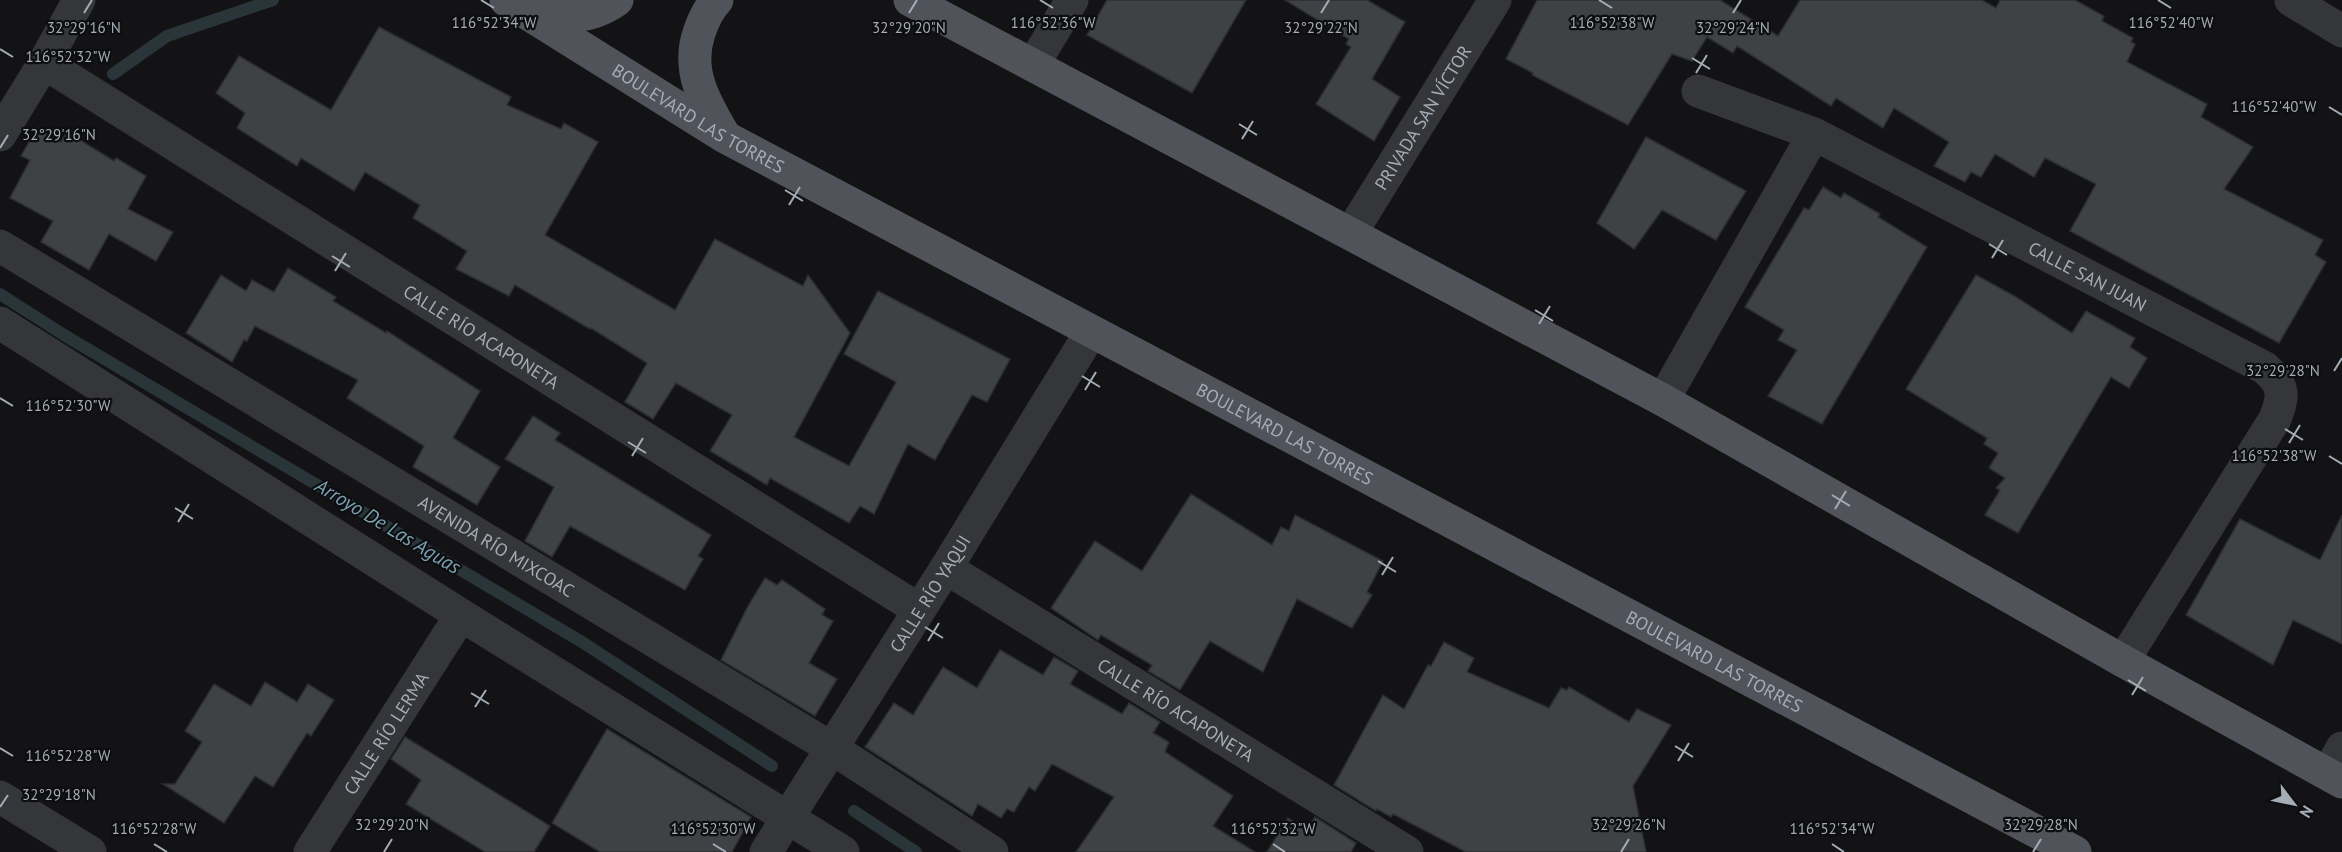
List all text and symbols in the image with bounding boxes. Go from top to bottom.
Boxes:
text: 116°52'34"W [452,13,537,32]
text: 116°52'36"W [1011,13,1096,32]
text: 116°52'38"W [1570,13,1655,32]
text: 116°52'40"W [2129,13,2214,32]
text: 32°29'16"N [47,18,121,37]
text: 32°29'20"N [872,18,946,37]
text: 32°29'22"N [1284,18,1358,37]
text: 32°29'24"N [1696,18,1770,37]
street label: PRIVADA SAN VÍCTOR [1369,40,1476,194]
text: 116°52'32"W [26,47,111,66]
street label: BOULEVARD LAS TORRES [608,58,789,178]
text: 116°52'40"W [2232,97,2317,116]
text: 32°29'16"N [22,125,96,144]
street label: CALLE SAN JUAN [2025,236,2151,316]
street label: CALLE RÍO ACAPONETA [399,279,564,394]
text: 32°29'28"N [2246,361,2320,380]
street label: BOULEVARD LAS TORRES [1193,377,1377,490]
text: 116°52'30"W [26,396,111,415]
text: 116°52'38"W [2232,446,2317,465]
water label: Arroyo De Las Aguas [310,472,466,580]
street label: AVENIDA RÍO MIXCOAC [414,490,579,602]
street label: CALLE RÍO YAQUI [884,531,975,656]
street label: BOULEVARD LAS TORRES [1622,605,1807,717]
street label: CALLE RÍO ACAPONETA [1093,653,1259,767]
street label: CALLE RÍO LERMA [338,667,434,799]
text: 116°52'28"W [26,746,111,765]
north arrow [2264,774,2324,834]
text: 32°29'18"N [22,785,96,804]
text: N [2295,802,2318,822]
text: 32°29'20"N [355,815,429,834]
text: 32°29'26"N [1592,815,1666,834]
text: 32°29'28"N [2004,815,2078,834]
text: 116°52'28"W [112,819,197,838]
text: 116°52'30"W [671,819,756,838]
text: 116°52'32"W [1231,819,1316,838]
text: 116°52'34"W [1790,819,1875,838]

